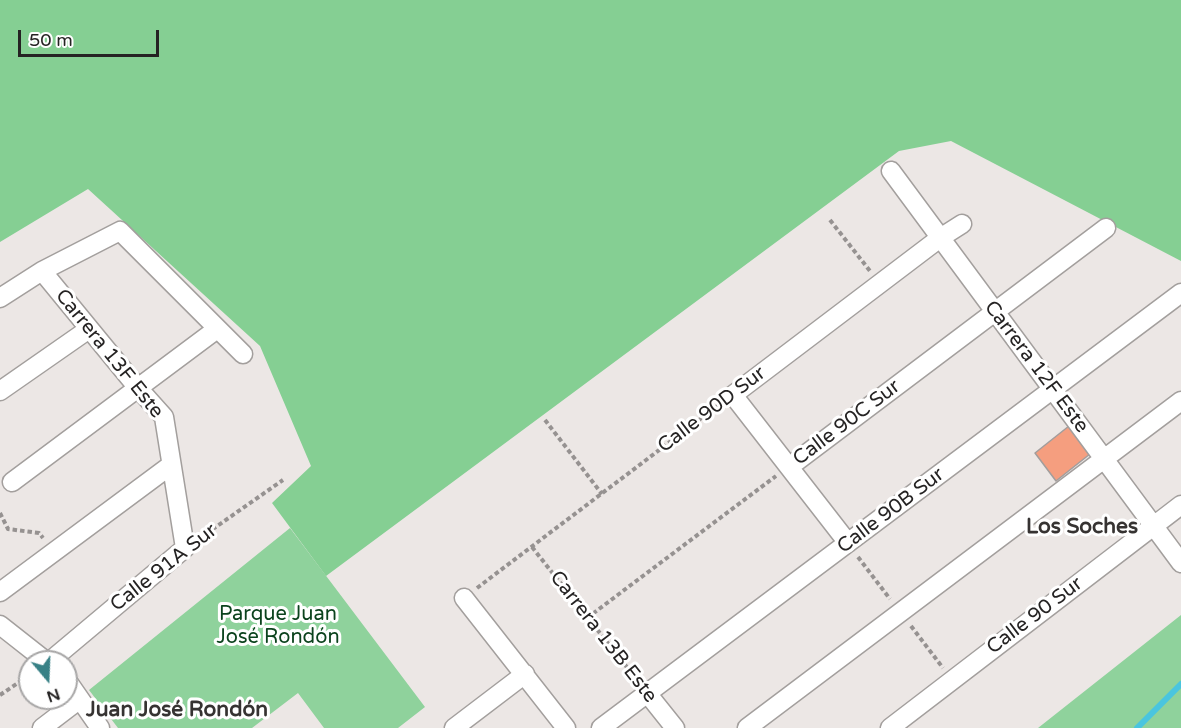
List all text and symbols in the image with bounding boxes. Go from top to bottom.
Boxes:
scale bar [21,18,162,56]
text: 50 m [29,29,73,51]
street label: Carrera 13F Este [50,285,168,423]
street label: Carrera 12F Este [979,296,1093,438]
street label: Calle 90D Sur [653,362,771,458]
street label: Calle 90C Sur [789,375,905,471]
street label: Calle 90B Sur [833,463,949,559]
district label: Los Soches [1026,514,1138,540]
street label: Calle 91A Sur [106,519,222,617]
street label: Carrera 13B Este [544,566,662,708]
street label: Calle 90 Sur [982,572,1088,660]
park label: Parque Juan José Rondón [216,603,340,650]
north arrow [18,650,78,710]
text: N [44,684,63,707]
district label: Juan José Rondón [86,697,268,723]

